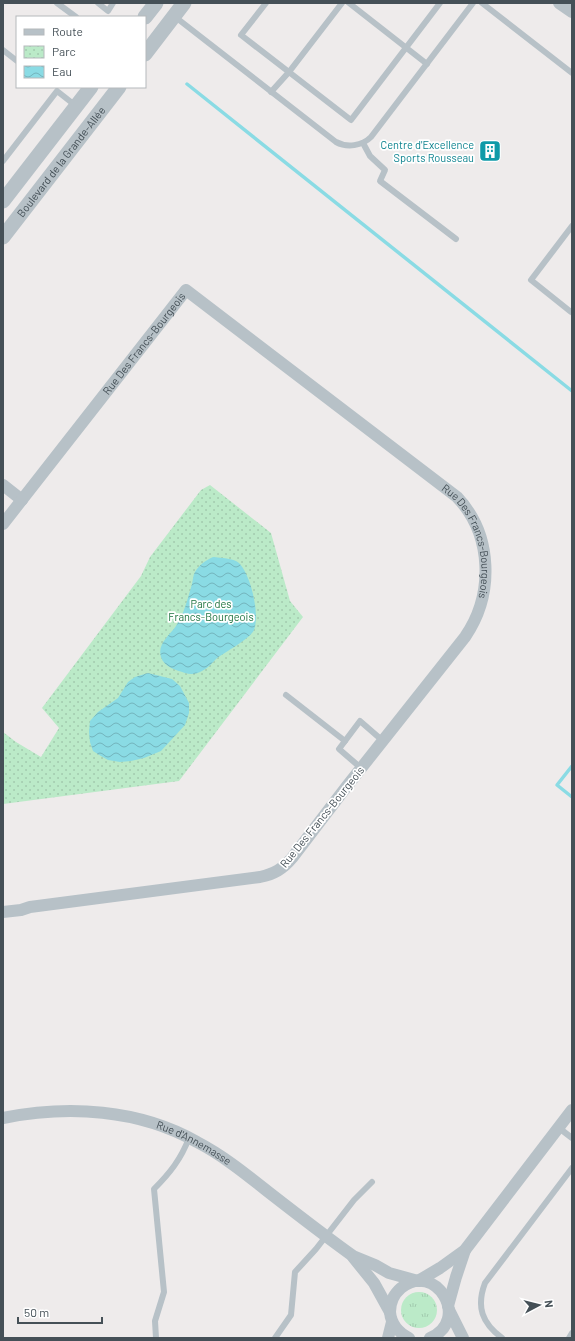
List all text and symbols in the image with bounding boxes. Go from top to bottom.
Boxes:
legend [16,16,146,88]
text: Route [52,24,83,38]
text: Parc [52,44,76,58]
text: Eau [52,64,72,78]
street label: Boulevard de la Grande-Allée [14,104,108,219]
place label: Centre d'Excellence Sports Rousseau [381,138,474,164]
building icon: Centre d'Excellence Sports Rousseau [477,138,503,164]
street label: Rue Des Francs-Bourgeois [100,290,188,397]
street label: Rue Des Francs-Bourgeois [440,481,493,600]
park label: Parc des Francs-Bourgeois [168,597,254,623]
street label: Rue Des Francs-Bourgeois [277,764,366,870]
street label: Rue d'Annemasse [155,1118,234,1167]
north arrow [519,1285,559,1325]
scale bar [18,1299,102,1325]
text: N [543,1299,556,1308]
text: 50 m [24,1305,49,1319]

